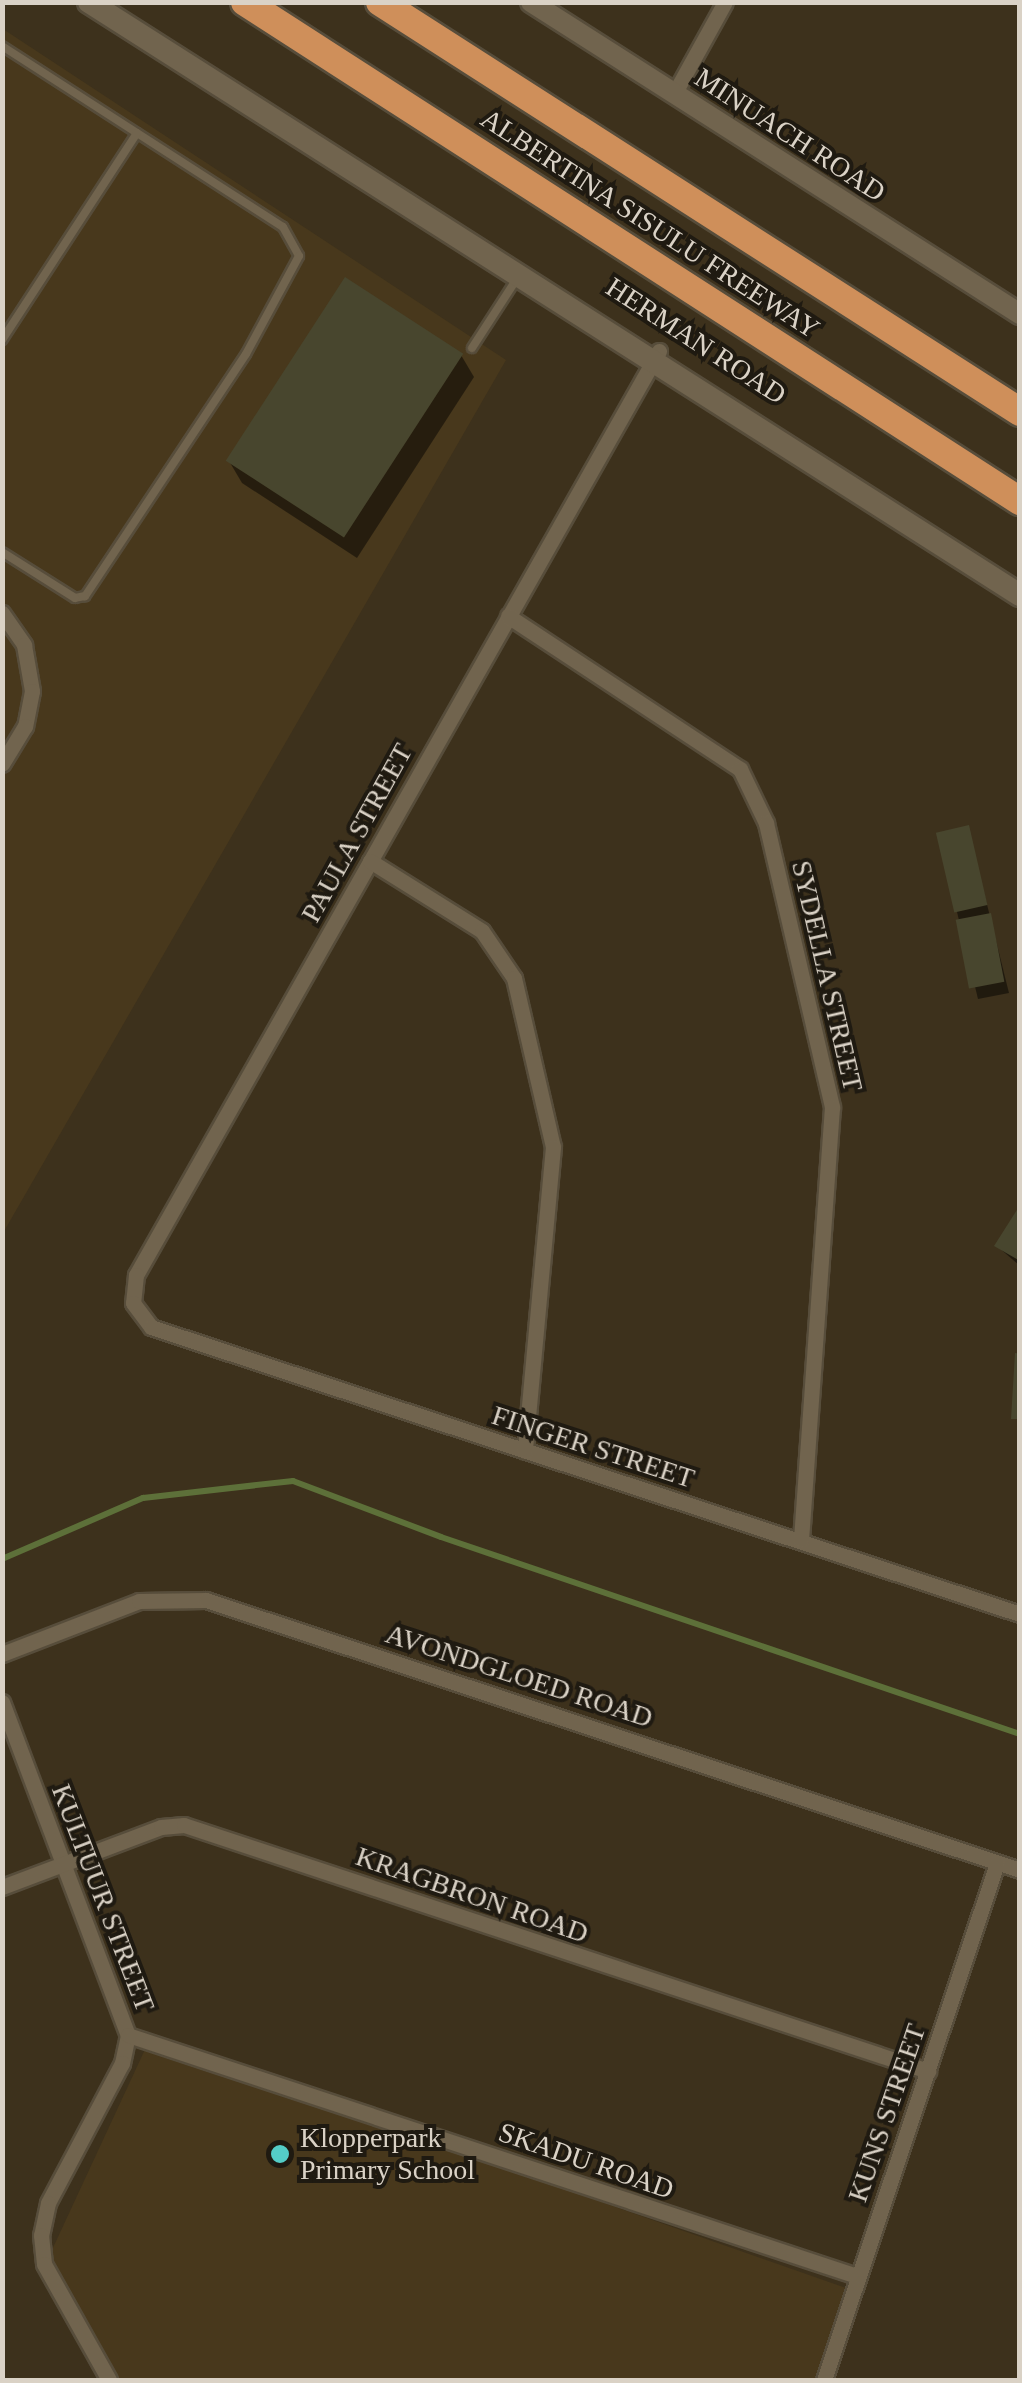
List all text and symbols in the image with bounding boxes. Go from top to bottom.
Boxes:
street label: MINUACH ROAD [689,61,891,209]
street label: ALBERTINA SISULU FREEWAY [474,101,826,347]
street label: HERMAN ROAD [600,270,792,412]
street label: PAULA STREET [294,737,420,929]
street label: SYDELLA STREET [784,857,870,1095]
street label: FINGER STREET [488,1398,698,1496]
street label: AVONDGLOED ROAD [381,1617,657,1735]
street label: KULTUUR STREET [44,1780,162,2016]
street label: KRAGBRON ROAD [351,1839,593,1951]
street label: KUNS STREET [841,2020,933,2206]
street label: SKADU ROAD [494,2115,678,2207]
place label: Klopperpark Primary School [300,2121,475,2187]
marker: Klopperpark Primary School [269,2143,291,2165]

